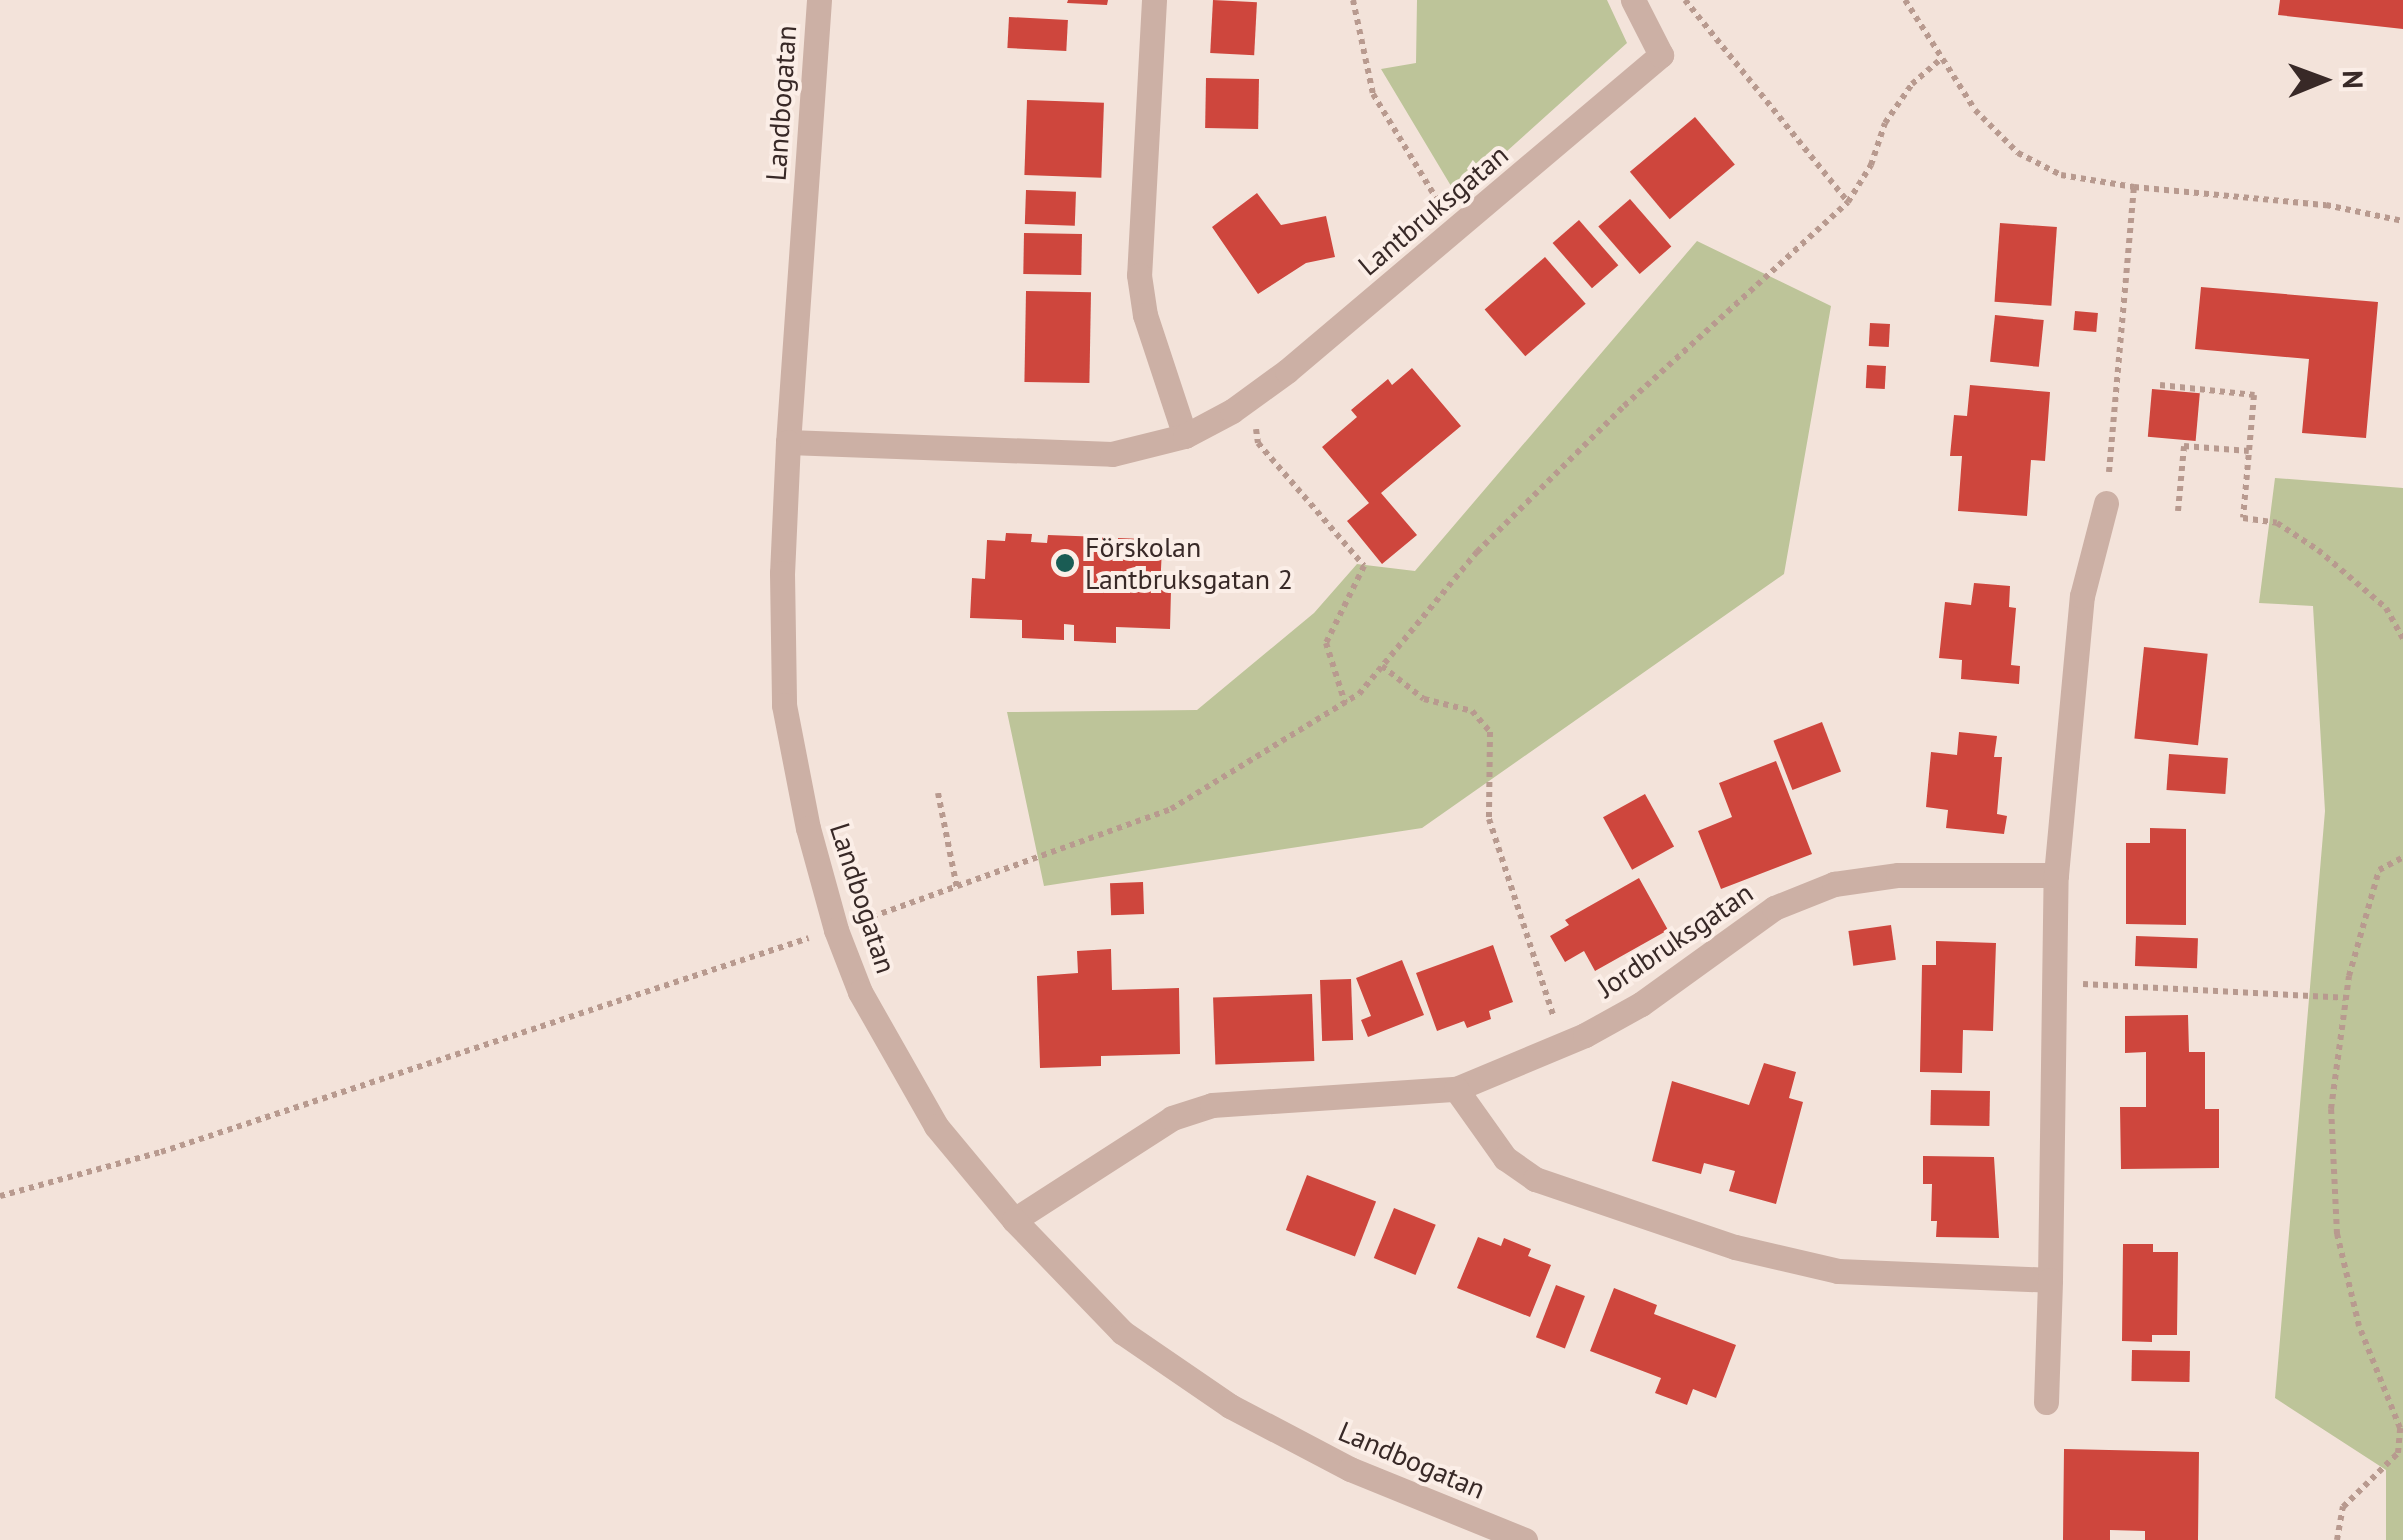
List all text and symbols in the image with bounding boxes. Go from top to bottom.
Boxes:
street label: Landbogatan [759,24,803,182]
north arrow [2273,30,2373,130]
text: N [2335,70,2372,89]
street label: Lantbruksgatan [1351,138,1515,282]
place label: Förskolan Lantbruksgatan 2 [1085,530,1293,596]
marker: Förskolan Lantbruksgatan 2 [1054,552,1076,574]
street label: Landbogatan [823,819,903,977]
street label: Jordbruksgatan [1591,876,1759,1004]
street label: Landbogatan [1334,1414,1490,1506]

